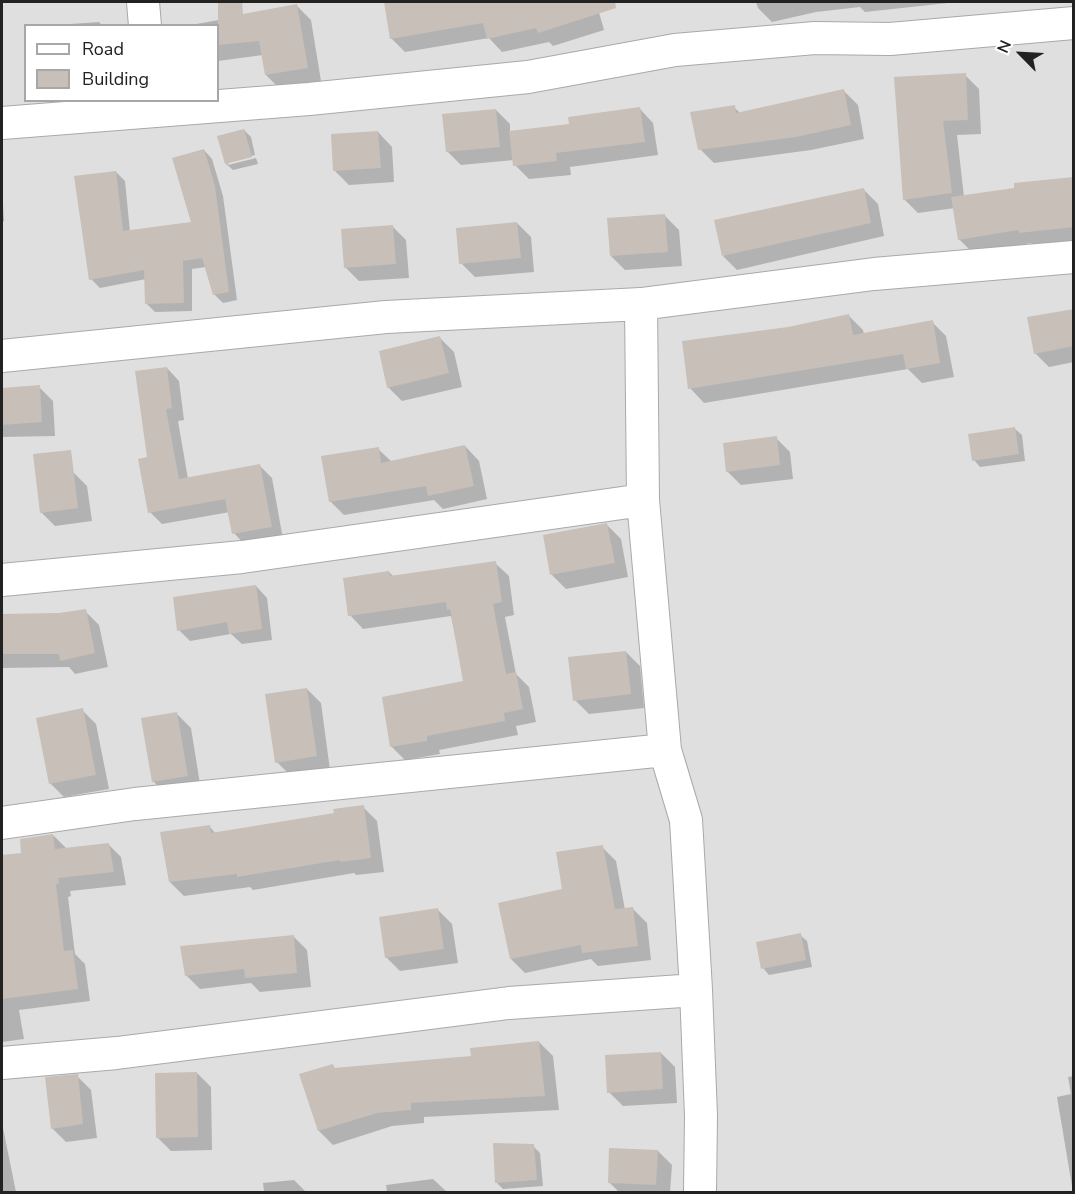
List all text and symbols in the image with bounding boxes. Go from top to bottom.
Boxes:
legend [24,24,219,102]
north arrow [991,24,1051,84]
text: Road [82,37,124,61]
text: N [992,37,1017,57]
text: Building [82,67,149,91]

